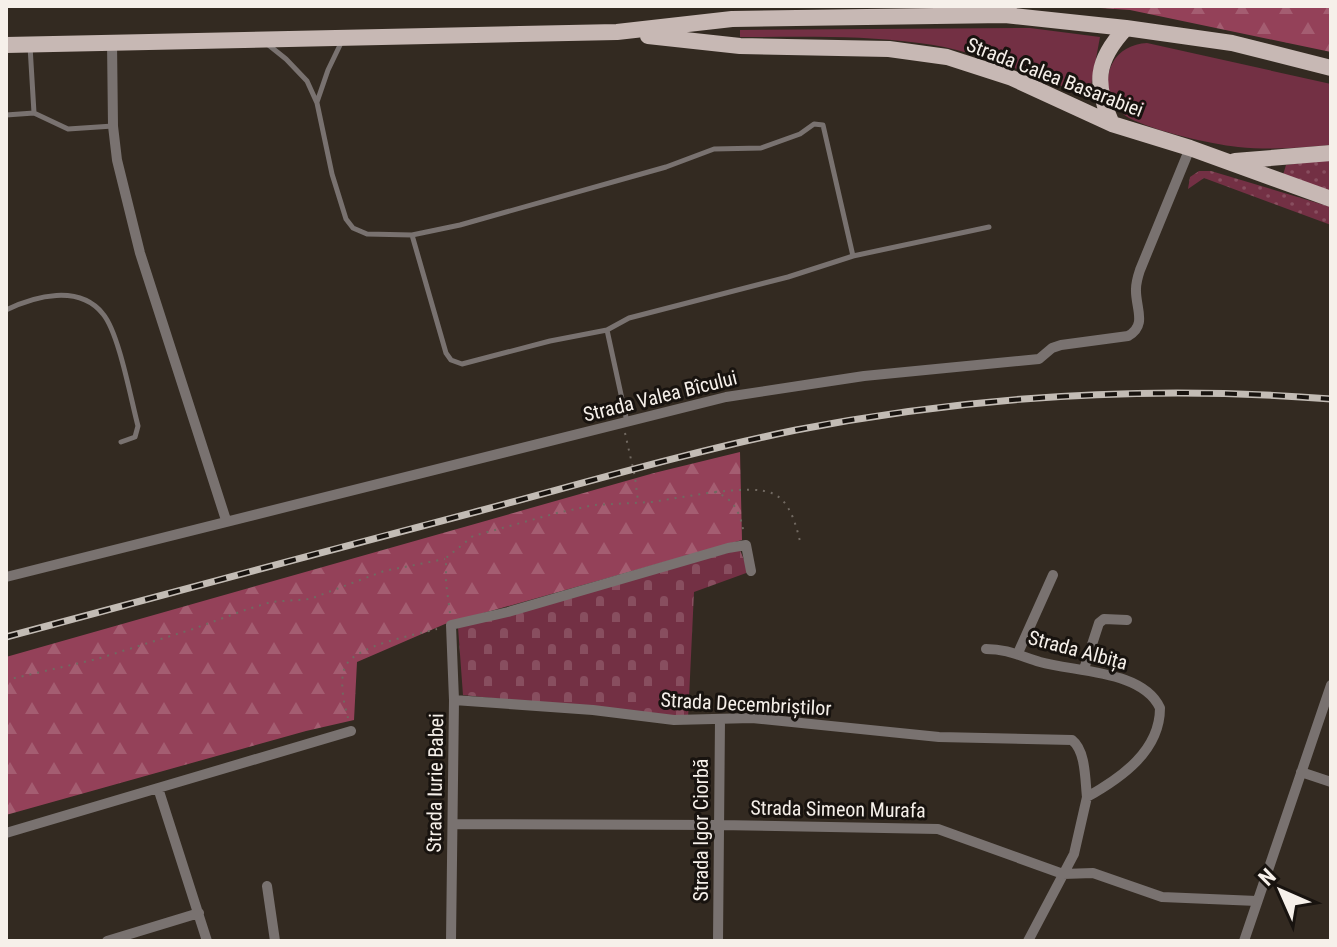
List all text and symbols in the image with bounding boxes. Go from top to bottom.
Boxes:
street label: Strada Calea Basarabiei [963,32,1147,122]
street label: Strada Valea Bîcului [581,365,739,427]
street label: Strada Albița [1025,625,1130,676]
street label: Strada Decembriștilor [660,688,832,720]
street label: Strada Iurie Babei [422,713,448,853]
street label: Strada Igor Ciorbă [689,759,713,901]
street label: Strada Simeon Murafa [750,795,926,823]
north arrow [1241,851,1321,931]
text: N [1254,864,1281,891]

